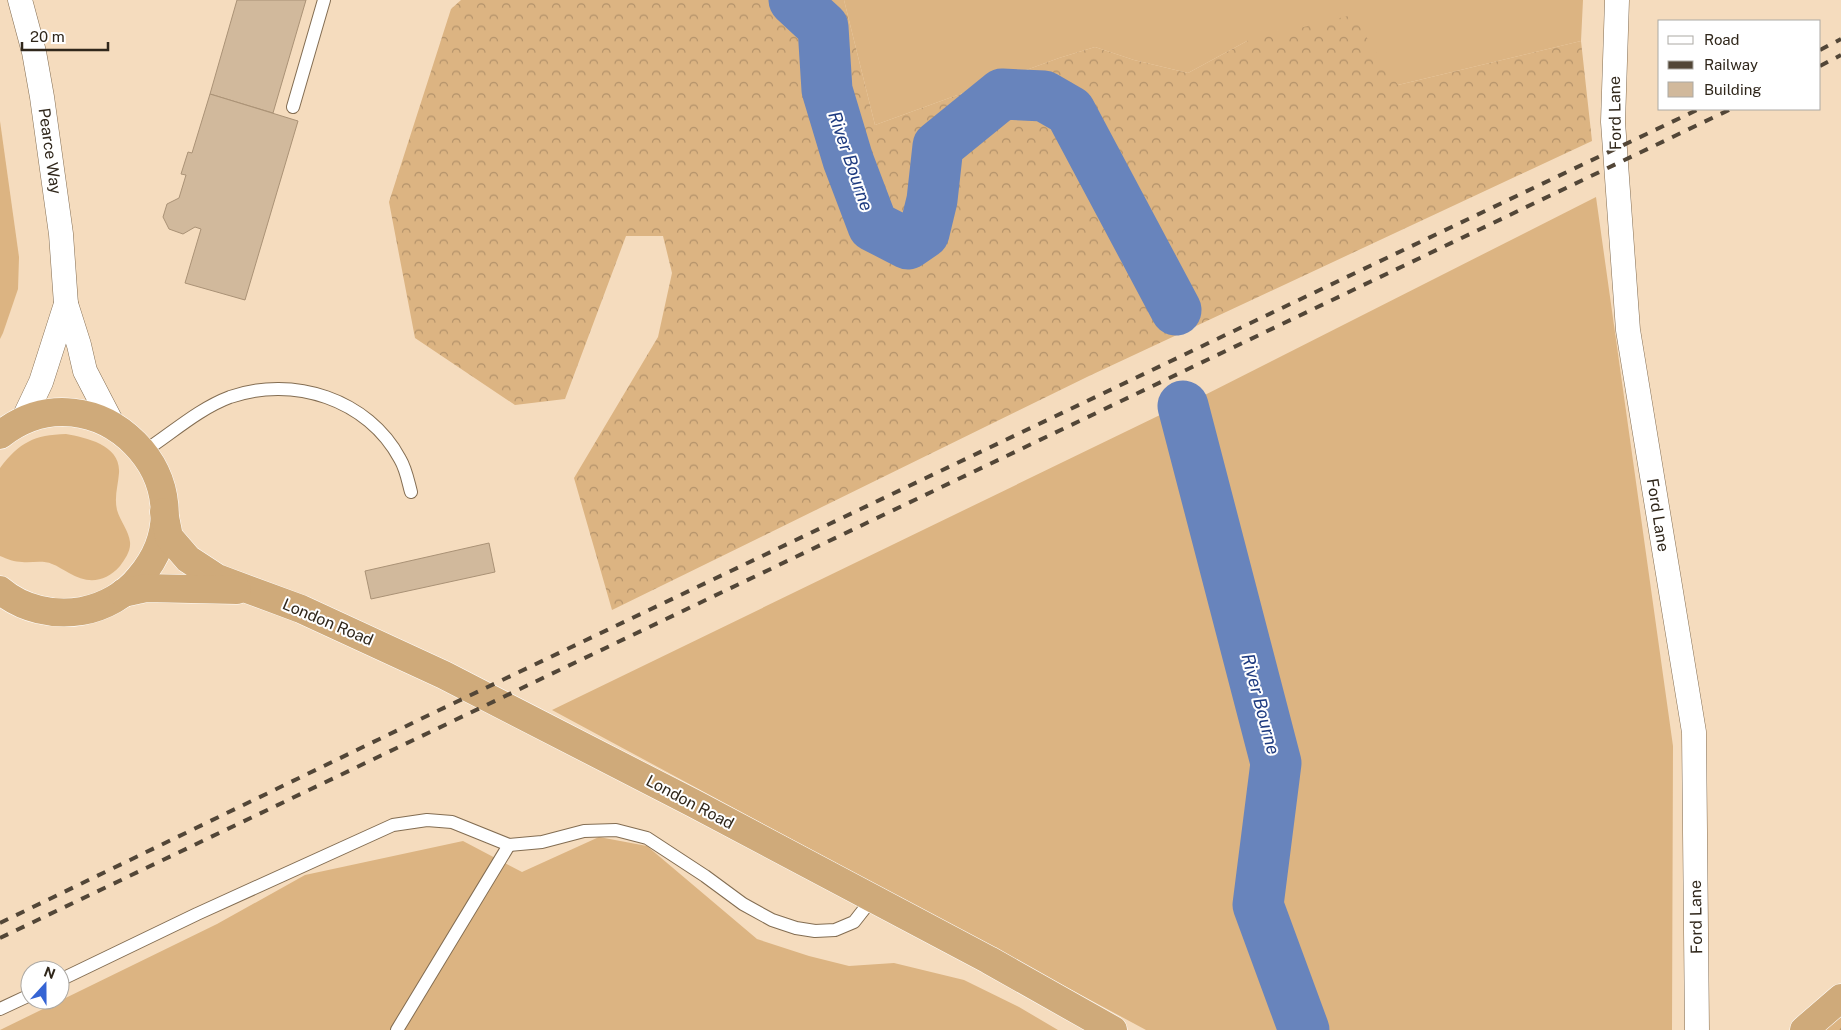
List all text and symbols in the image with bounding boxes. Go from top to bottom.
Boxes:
scale bar [22,20,109,52]
legend [1658,20,1821,110]
text: 20 m [30,28,65,45]
text: Road [1704,31,1740,48]
text: Railway [1704,56,1758,73]
street label: Ford Lane [1605,76,1625,150]
text: Building [1704,81,1762,98]
street label: Pearce Way [35,107,66,196]
water label: River Bourne [824,109,878,214]
street label: Ford Lane [1643,477,1673,553]
street label: London Road [280,594,376,650]
water label: River Bourne [1237,651,1285,757]
street label: London Road [643,771,737,833]
street label: Ford Lane [1686,880,1706,954]
north arrow [20,960,70,1010]
text: N [42,963,58,982]

